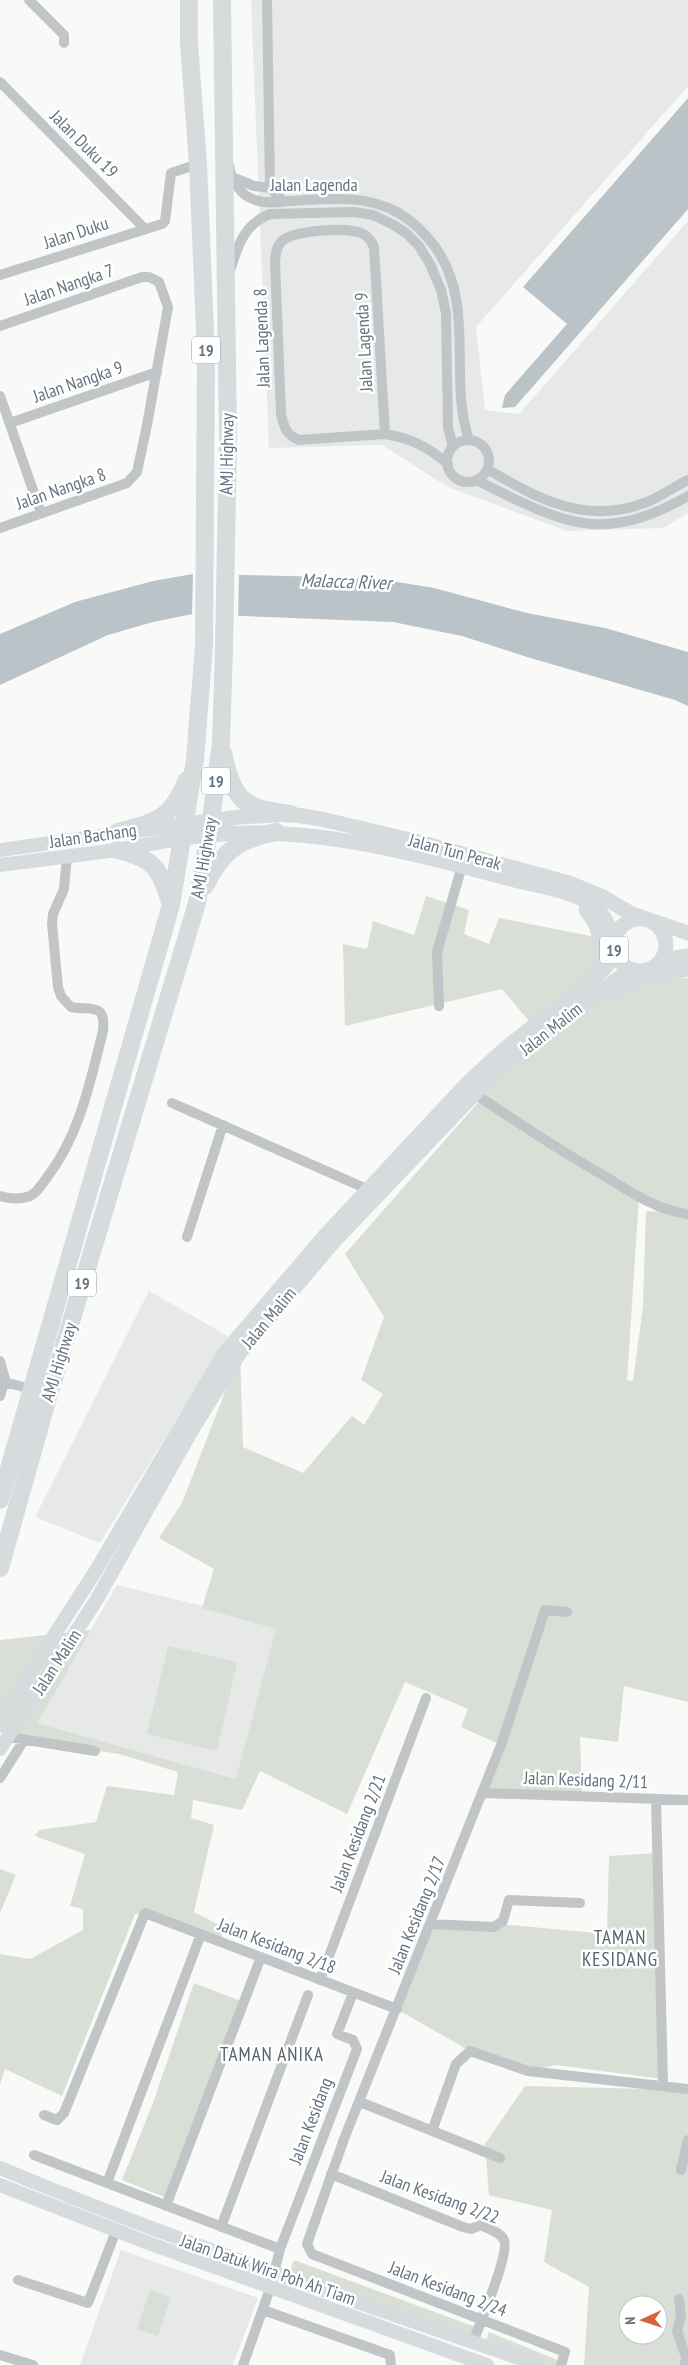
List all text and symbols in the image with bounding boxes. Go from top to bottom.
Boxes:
street label: Jalan Duku 19 [45,104,123,182]
street label: Jalan Lagenda [269,173,358,196]
street label: Jalan Duku [40,211,111,254]
street label: Jalan Nangka 7 [20,258,117,311]
street label: Jalan Lagenda 8 [248,288,275,389]
street label: Jalan Lagenda 9 [349,292,378,393]
road number: 19 [192,336,220,364]
street label: Jalan Nangka 9 [29,355,126,408]
street label: AMJ Highway [214,413,239,495]
street label: Jalan Nangka 8 [12,462,109,515]
water label: Malacca River [300,567,394,595]
road number: 19 [202,768,230,794]
street label: AMJ Highway [185,815,222,900]
street label: Jalan Bachang [47,818,138,853]
street label: Jalan Tun Perak [406,828,504,875]
road number: 19 [600,936,628,964]
street label: Jalan Malim [514,997,587,1061]
road number: 19 [68,1270,96,1296]
street label: Jalan Malim [236,1282,301,1354]
street label: AMJ Highway [36,1319,82,1404]
street label: Jalan Malim [26,1625,86,1700]
street label: Jalan Kesidang 2/11 [522,1766,649,1793]
street label: Jalan Kesidang 2/21 [324,1771,391,1896]
street label: Jalan Kesidang 2/17 [382,1853,450,1978]
street label: Jalan Kesidang 2/18 [214,1912,339,1979]
district label: TAMAN KESIDANG [582,1925,658,1971]
district label: TAMAN ANIKA [220,2042,324,2066]
street label: Jalan Kesidang [283,2074,338,2168]
street label: Jalan Kesidang 2/22 [377,2164,503,2229]
street label: Jalan Datuk Wira Poh Ah Tiam [177,2228,359,2310]
street label: Jalan Kesidang 2/24 [385,2255,510,2322]
north arrow [618,2295,668,2345]
text: N [621,2316,639,2325]

